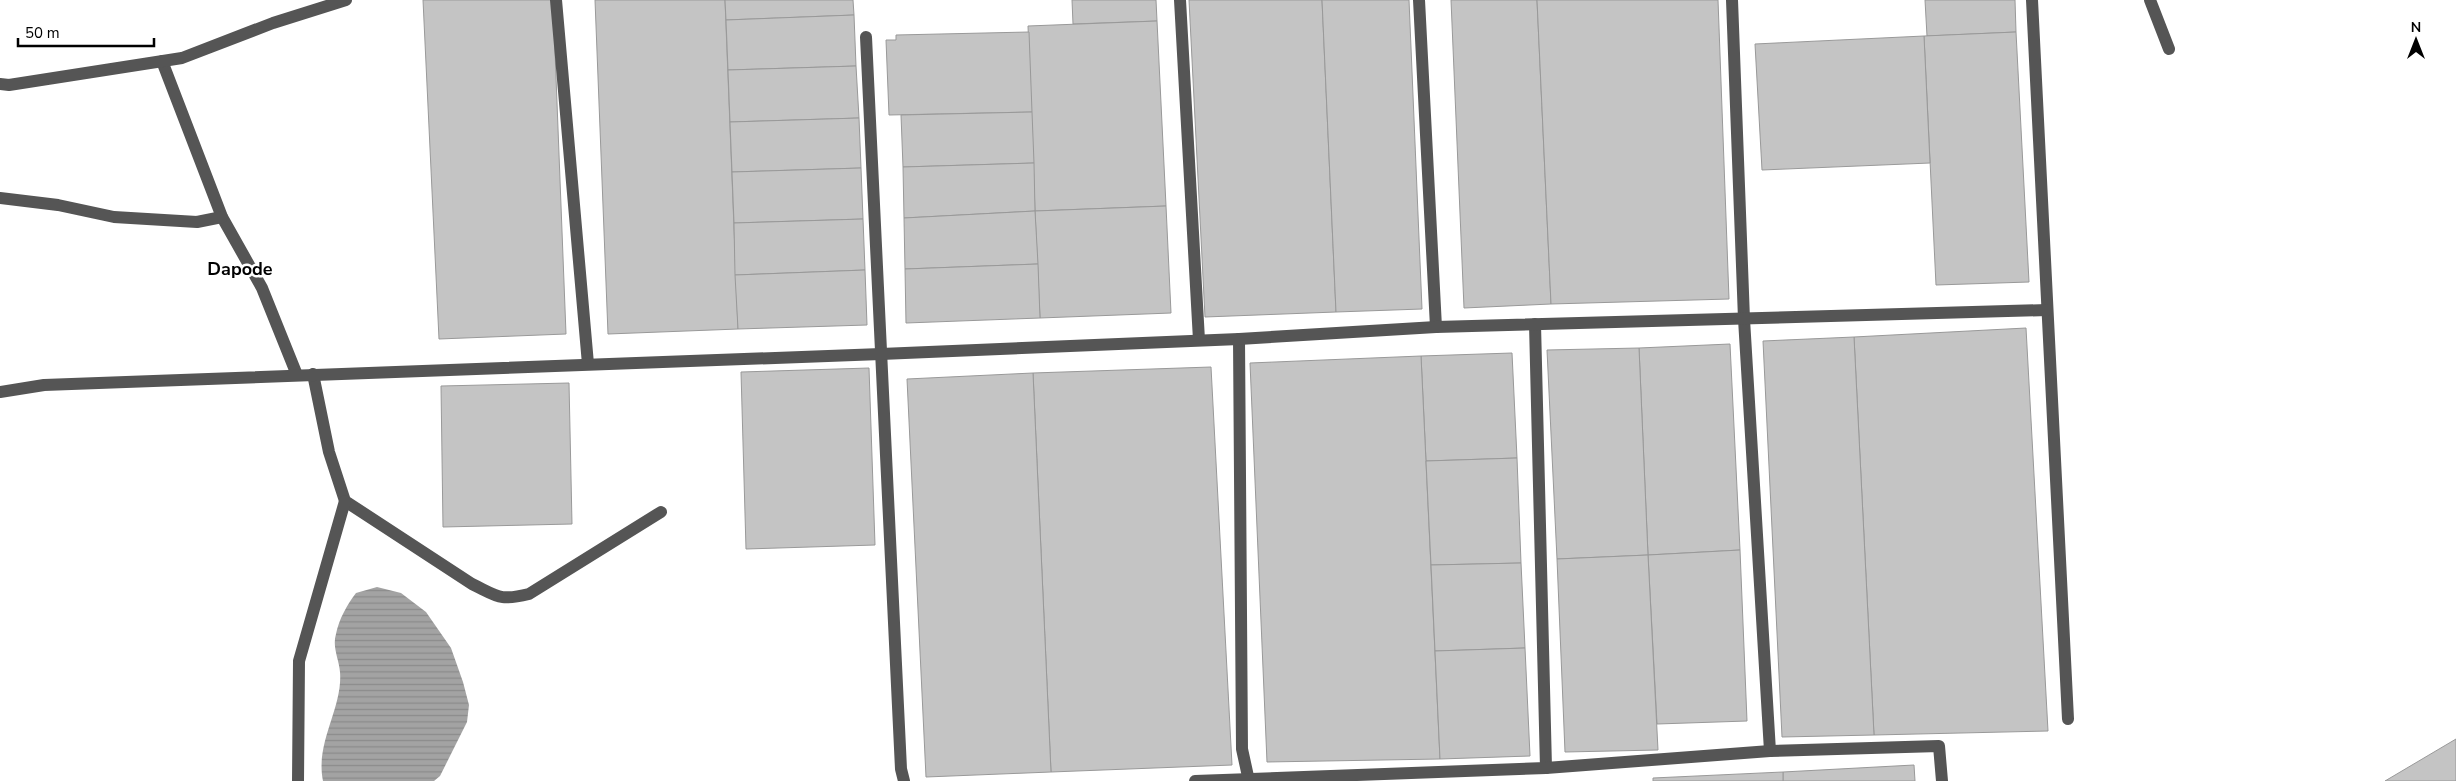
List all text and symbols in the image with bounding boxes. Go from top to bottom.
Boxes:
scale bar [18,15,154,47]
north arrow [2391,15,2441,65]
text: N [2411,18,2421,37]
text: 50 m [25,23,60,43]
district label: Dapode [207,257,273,281]

